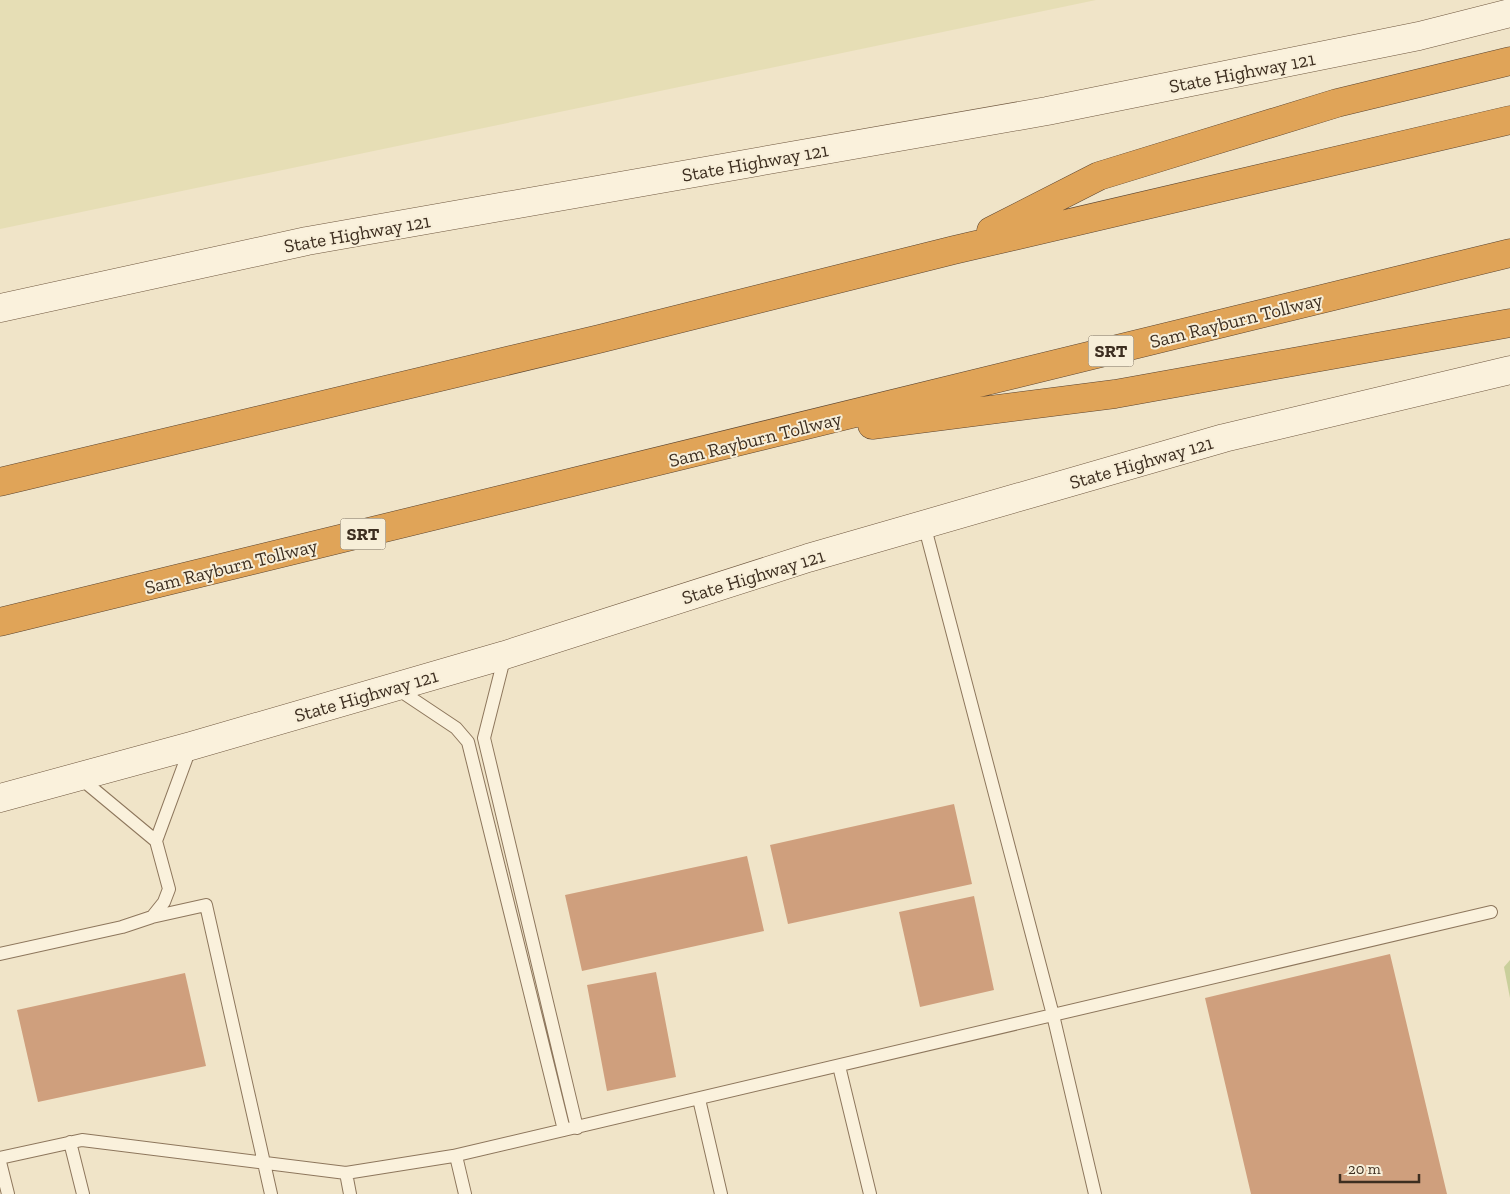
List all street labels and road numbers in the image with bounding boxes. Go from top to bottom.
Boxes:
street label: State Highway 121 [1167,47,1317,98]
street label: State Highway 121 [680,138,830,187]
street label: State Highway 121 [282,209,432,258]
street label: Sam Rayburn Tollway [1147,288,1325,353]
road number: SRT [1088,336,1134,366]
street label: Sam Rayburn Tollway [666,407,844,472]
street label: State Highway 121 [1067,431,1216,494]
road number: SRT [340,518,386,550]
street label: Sam Rayburn Tollway [142,534,320,599]
street label: State Highway 121 [679,544,827,609]
street label: State Highway 121 [292,664,441,727]

